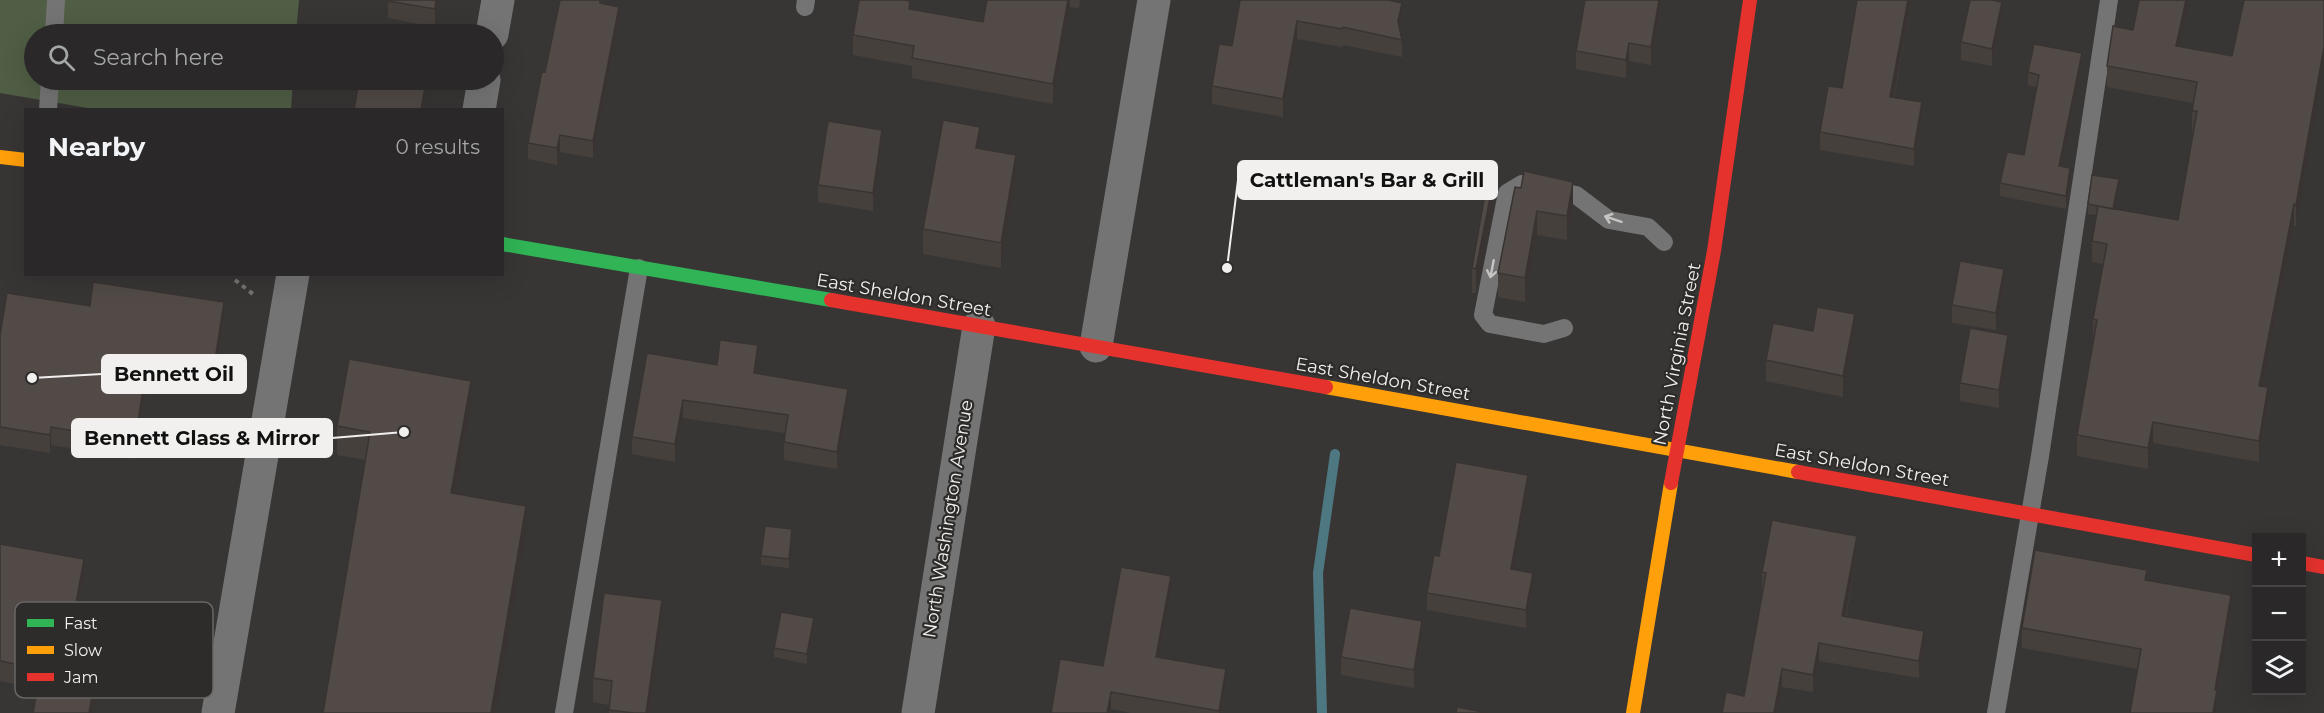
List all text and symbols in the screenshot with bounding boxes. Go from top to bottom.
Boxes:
search box [24,24,504,90]
icon: search [45,41,78,74]
text: Search here [93,44,224,71]
text: Nearby [48,131,145,163]
text: 0 results [395,135,480,159]
callout: Cattleman's Bar & Grill [1238,161,1497,199]
text: Cattleman's Bar & Grill [1250,168,1484,192]
one-way arrow [1604,213,1623,224]
one-way arrow [1486,258,1497,278]
street label: North Virginia Street [1648,261,1706,447]
street label: East Sheldon Street [815,269,993,321]
street label: East Sheldon Street [1294,353,1472,405]
callout: Bennett Oil [102,355,246,393]
text: Bennett Oil [114,362,234,386]
street label: North Washington Avenue [918,398,978,640]
callout: Bennett Glass & Mirror [72,419,332,457]
text: Bennett Glass & Mirror [84,426,320,450]
street label: East Sheldon Street [1773,439,1951,491]
map controls [2252,533,2306,695]
button: + [2252,533,2306,587]
button: − [2252,587,2306,641]
legend [15,602,213,698]
text: Fast [64,614,98,633]
text: Slow [64,641,102,660]
button: layers [2252,641,2306,695]
text: Jam [63,668,98,687]

